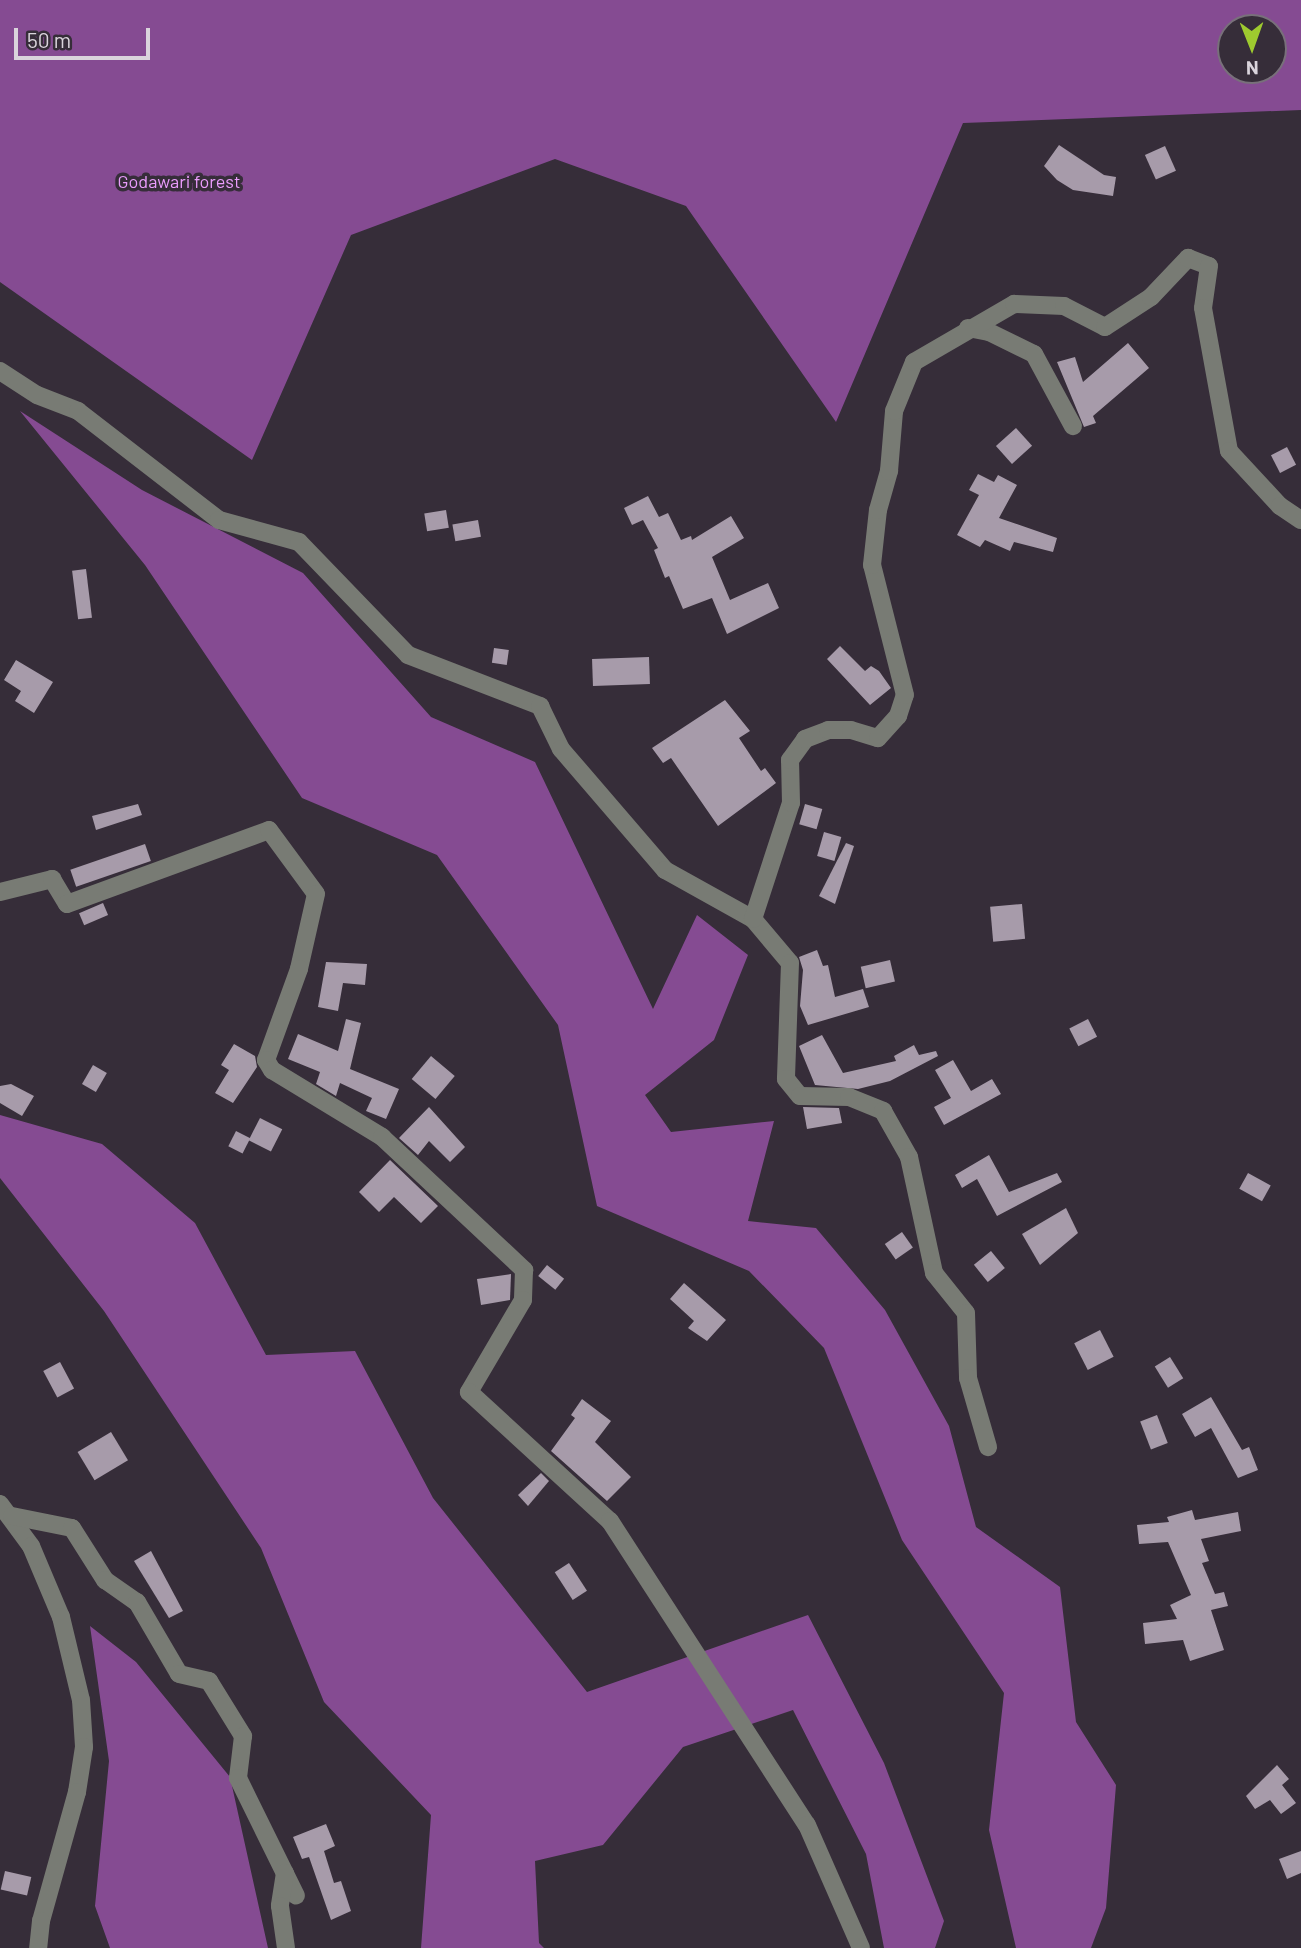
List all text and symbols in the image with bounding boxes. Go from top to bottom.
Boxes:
scale bar [18,14,154,58]
north arrow [1217,14,1287,84]
text: 50 m [27,27,71,52]
text: N [1246,57,1259,80]
park label: Godawari forest [118,170,240,192]

